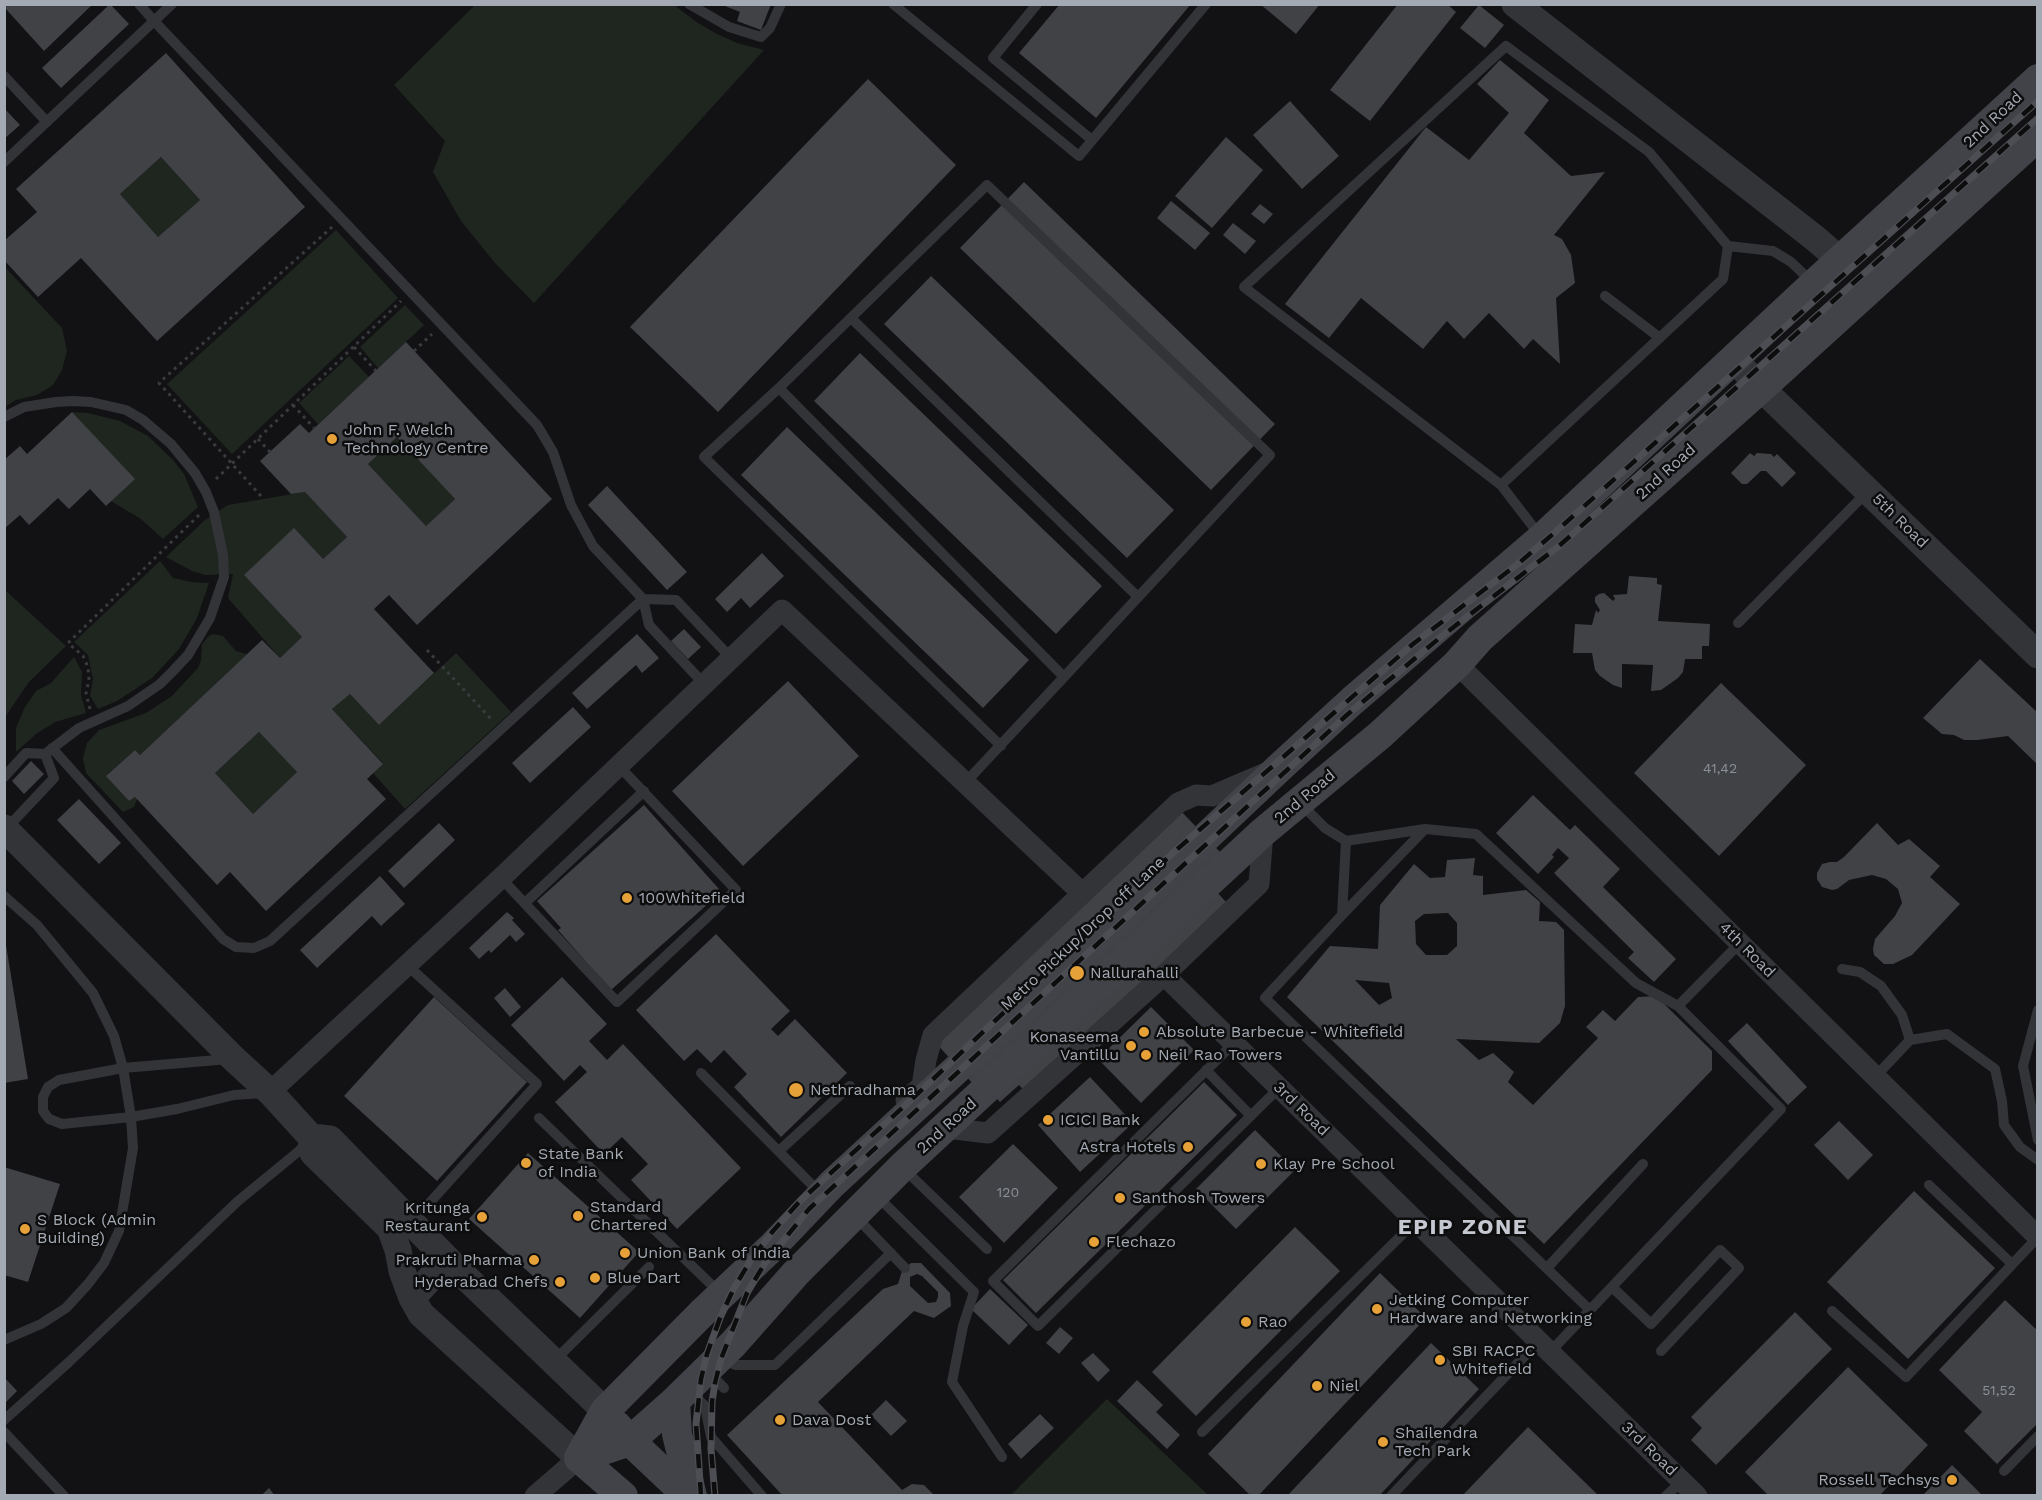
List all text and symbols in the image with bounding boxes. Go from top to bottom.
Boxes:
street label: 2nd Road [1959,88,2027,152]
place label: John F. Welch Technology Centre [344,420,488,458]
marker: John F. Welch Technology Centre [325,432,339,446]
street label: 2nd Road [1632,440,1700,504]
street label: 5th Road [1868,490,1932,552]
house number: 41,42 [1703,761,1737,777]
street label: 2nd Road [1271,766,1339,828]
street label: Metro Pickup/Drop off Lane [997,853,1169,1015]
place label: 100Whitefield [639,888,745,908]
marker: 100Whitefield [620,891,634,905]
street label: 4th Road [1715,918,1779,982]
place label: Nallurahalli [1090,963,1179,983]
marker: Nallurahalli [1068,964,1086,982]
place label: Absolute Barbecue - Whitefield [1156,1022,1403,1042]
marker: Absolute Barbecue - Whitefield [1137,1025,1151,1039]
place label: Konaseema Vantillu [1029,1027,1119,1065]
marker: Konaseema Vantillu [1124,1039,1138,1053]
place label: Neil Rao Towers [1158,1045,1282,1065]
marker: Neil Rao Towers [1139,1048,1153,1062]
street label: 3rd Road [1269,1078,1333,1140]
place label: Nethradhama [810,1080,916,1100]
marker: Nethradhama [787,1081,805,1099]
street label: 2nd Road [913,1094,981,1158]
place label: ICICI Bank [1060,1110,1140,1130]
marker: ICICI Bank [1041,1113,1055,1127]
place label: Astra Hotels [1079,1137,1176,1157]
marker: Astra Hotels [1181,1140,1195,1154]
place label: State Bank of India [538,1144,624,1182]
place label: Klay Pre School [1273,1154,1395,1174]
marker: State Bank of India [519,1156,533,1170]
marker: Klay Pre School [1254,1157,1268,1171]
house number: 120 [997,1185,1019,1201]
place label: Santhosh Towers [1132,1188,1265,1208]
marker: Santhosh Towers [1113,1191,1127,1205]
place label: Standard Chartered [590,1197,667,1235]
place label: Kritunga Restaurant [384,1198,470,1236]
marker: Standard Chartered [571,1209,585,1223]
place label: S Block (Admin Building) [37,1210,156,1248]
marker: Kritunga Restaurant [475,1210,489,1224]
district label: EPIP ZONE [1398,1215,1528,1241]
marker: S Block (Admin Building) [18,1222,32,1236]
place label: Flechazo [1106,1232,1176,1252]
marker: Flechazo [1087,1235,1101,1249]
place label: Union Bank of India [637,1243,790,1263]
marker: Union Bank of India [618,1246,632,1260]
place label: Prakruti Pharma [395,1250,522,1270]
marker: Prakruti Pharma [527,1253,541,1267]
place label: Blue Dart [607,1268,680,1288]
marker: Blue Dart [588,1271,602,1285]
place label: Hyderabad Chefs [414,1272,548,1292]
marker: Hyderabad Chefs [553,1275,567,1289]
place label: Jetking Computer Hardware and Networking [1389,1290,1592,1328]
marker: Jetking Computer Hardware and Networking [1370,1302,1384,1316]
place label: Rao [1258,1312,1287,1332]
marker: Rao [1239,1315,1253,1329]
place label: SBI RACPC Whitefield [1452,1341,1535,1379]
marker: SBI RACPC Whitefield [1433,1353,1447,1367]
place label: Niel [1329,1376,1359,1396]
marker: Niel [1310,1379,1324,1393]
house number: 51,52 [1982,1383,2016,1399]
place label: Dava Dost [792,1410,871,1430]
marker: Dava Dost [773,1413,787,1427]
street label: 3rd Road [1617,1418,1681,1480]
place label: Shailendra Tech Park [1395,1423,1478,1461]
marker: Shailendra Tech Park [1376,1435,1390,1449]
place label: Rossell Techsys [1818,1470,1940,1490]
marker: Rossell Techsys [1945,1473,1959,1487]

